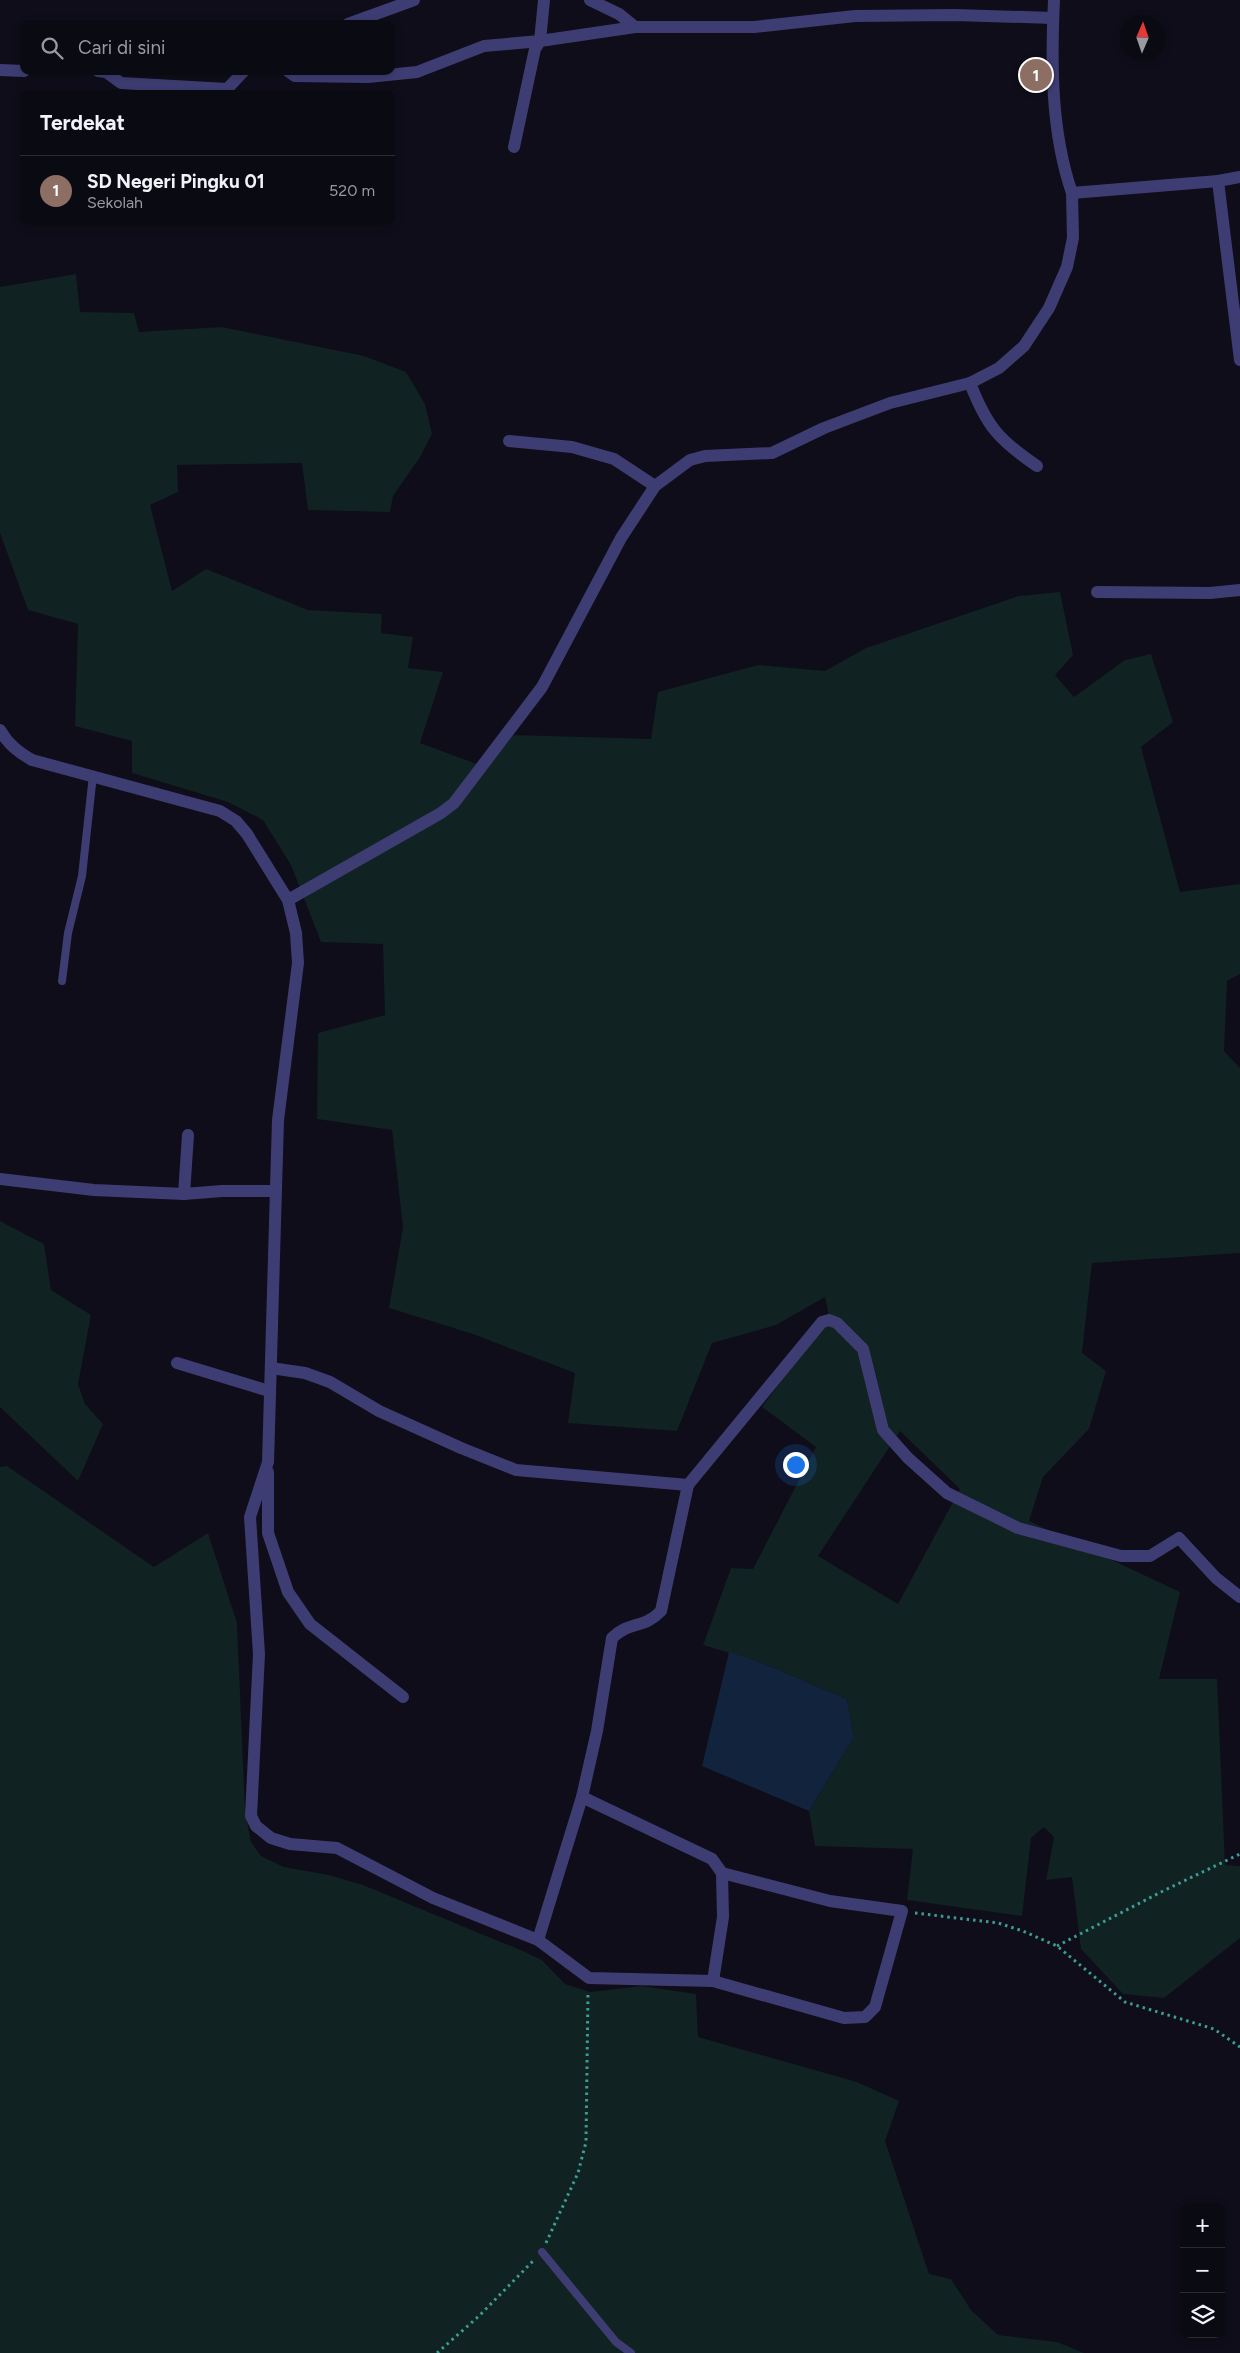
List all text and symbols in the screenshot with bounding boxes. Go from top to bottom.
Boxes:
north arrow [1120,15,1165,60]
search box [20,20,395,75]
icon: search [38,34,66,62]
text: Cari di sini [78,36,165,59]
pin: 1 [1020,56,1052,94]
text: Terdekat [40,110,125,135]
text: SD Negeri Pingku 01 [87,170,265,193]
text: 1 [53,181,59,200]
text: 520 m [329,181,375,200]
text: Sekolah [87,193,143,212]
your location [783,1452,809,1478]
map controls [1180,2203,1225,2338]
button: + [1180,2203,1225,2248]
button: − [1180,2248,1225,2293]
button: layers [1180,2293,1225,2338]

